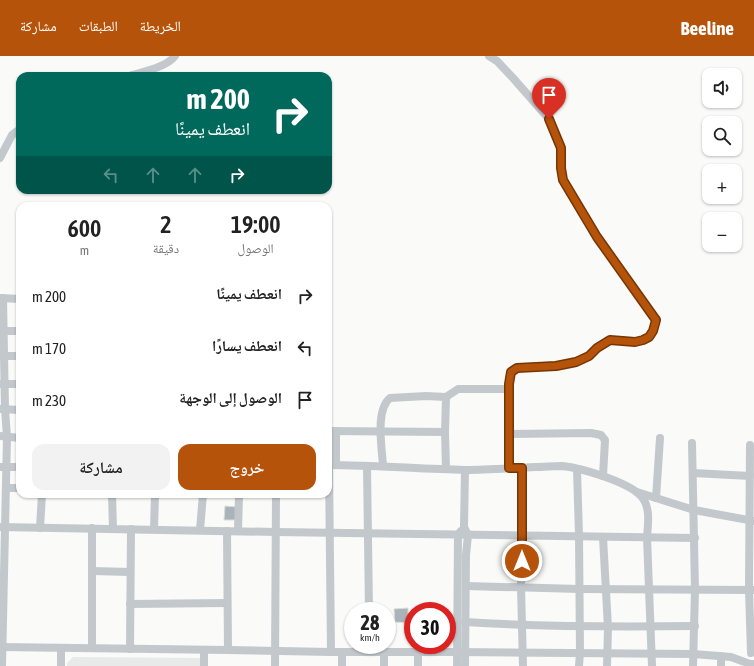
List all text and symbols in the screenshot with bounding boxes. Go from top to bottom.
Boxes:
text: Beeline [681,17,734,39]
text: مشاركة [20,18,57,34]
text: الطبقات [79,18,118,34]
text: الخريطة [140,18,181,34]
map controls [702,68,742,252]
button: sound [702,68,742,108]
pin [532,78,566,119]
text: 200 m [187,83,250,115]
icon: arrive [538,84,560,106]
icon: right [264,88,316,140]
button: search [702,116,742,156]
text: انعطف يمينًا [175,118,250,139]
icon: left [100,164,122,186]
icon: ahead [142,164,164,186]
icon: ahead [184,164,206,186]
icon: right [226,164,248,186]
button: + [702,164,742,204]
text: 2 [160,211,172,238]
text: 19:00 [231,211,281,238]
button: − [702,212,742,252]
text: 600 [67,215,101,242]
text: دقيقة [153,241,179,256]
text: الوصول [238,241,274,256]
text: m [80,243,89,258]
text: انعطف يمينًا [216,285,282,302]
icon: right [294,285,316,307]
text: 200 m [32,288,66,305]
text: انعطف يسارًا [212,337,282,354]
icon: left [294,337,316,359]
text: 170 m [32,340,66,357]
text: الوصول إلى الوجهة [179,389,282,406]
icon: arrive [294,389,316,411]
text: 230 m [32,392,66,409]
button: مشاركة [32,444,170,490]
button: خروج [178,444,316,490]
position arrow [501,540,543,582]
speed limit sign: 30 [404,602,456,654]
text: 28 [361,611,379,634]
text: km/h [360,632,380,643]

